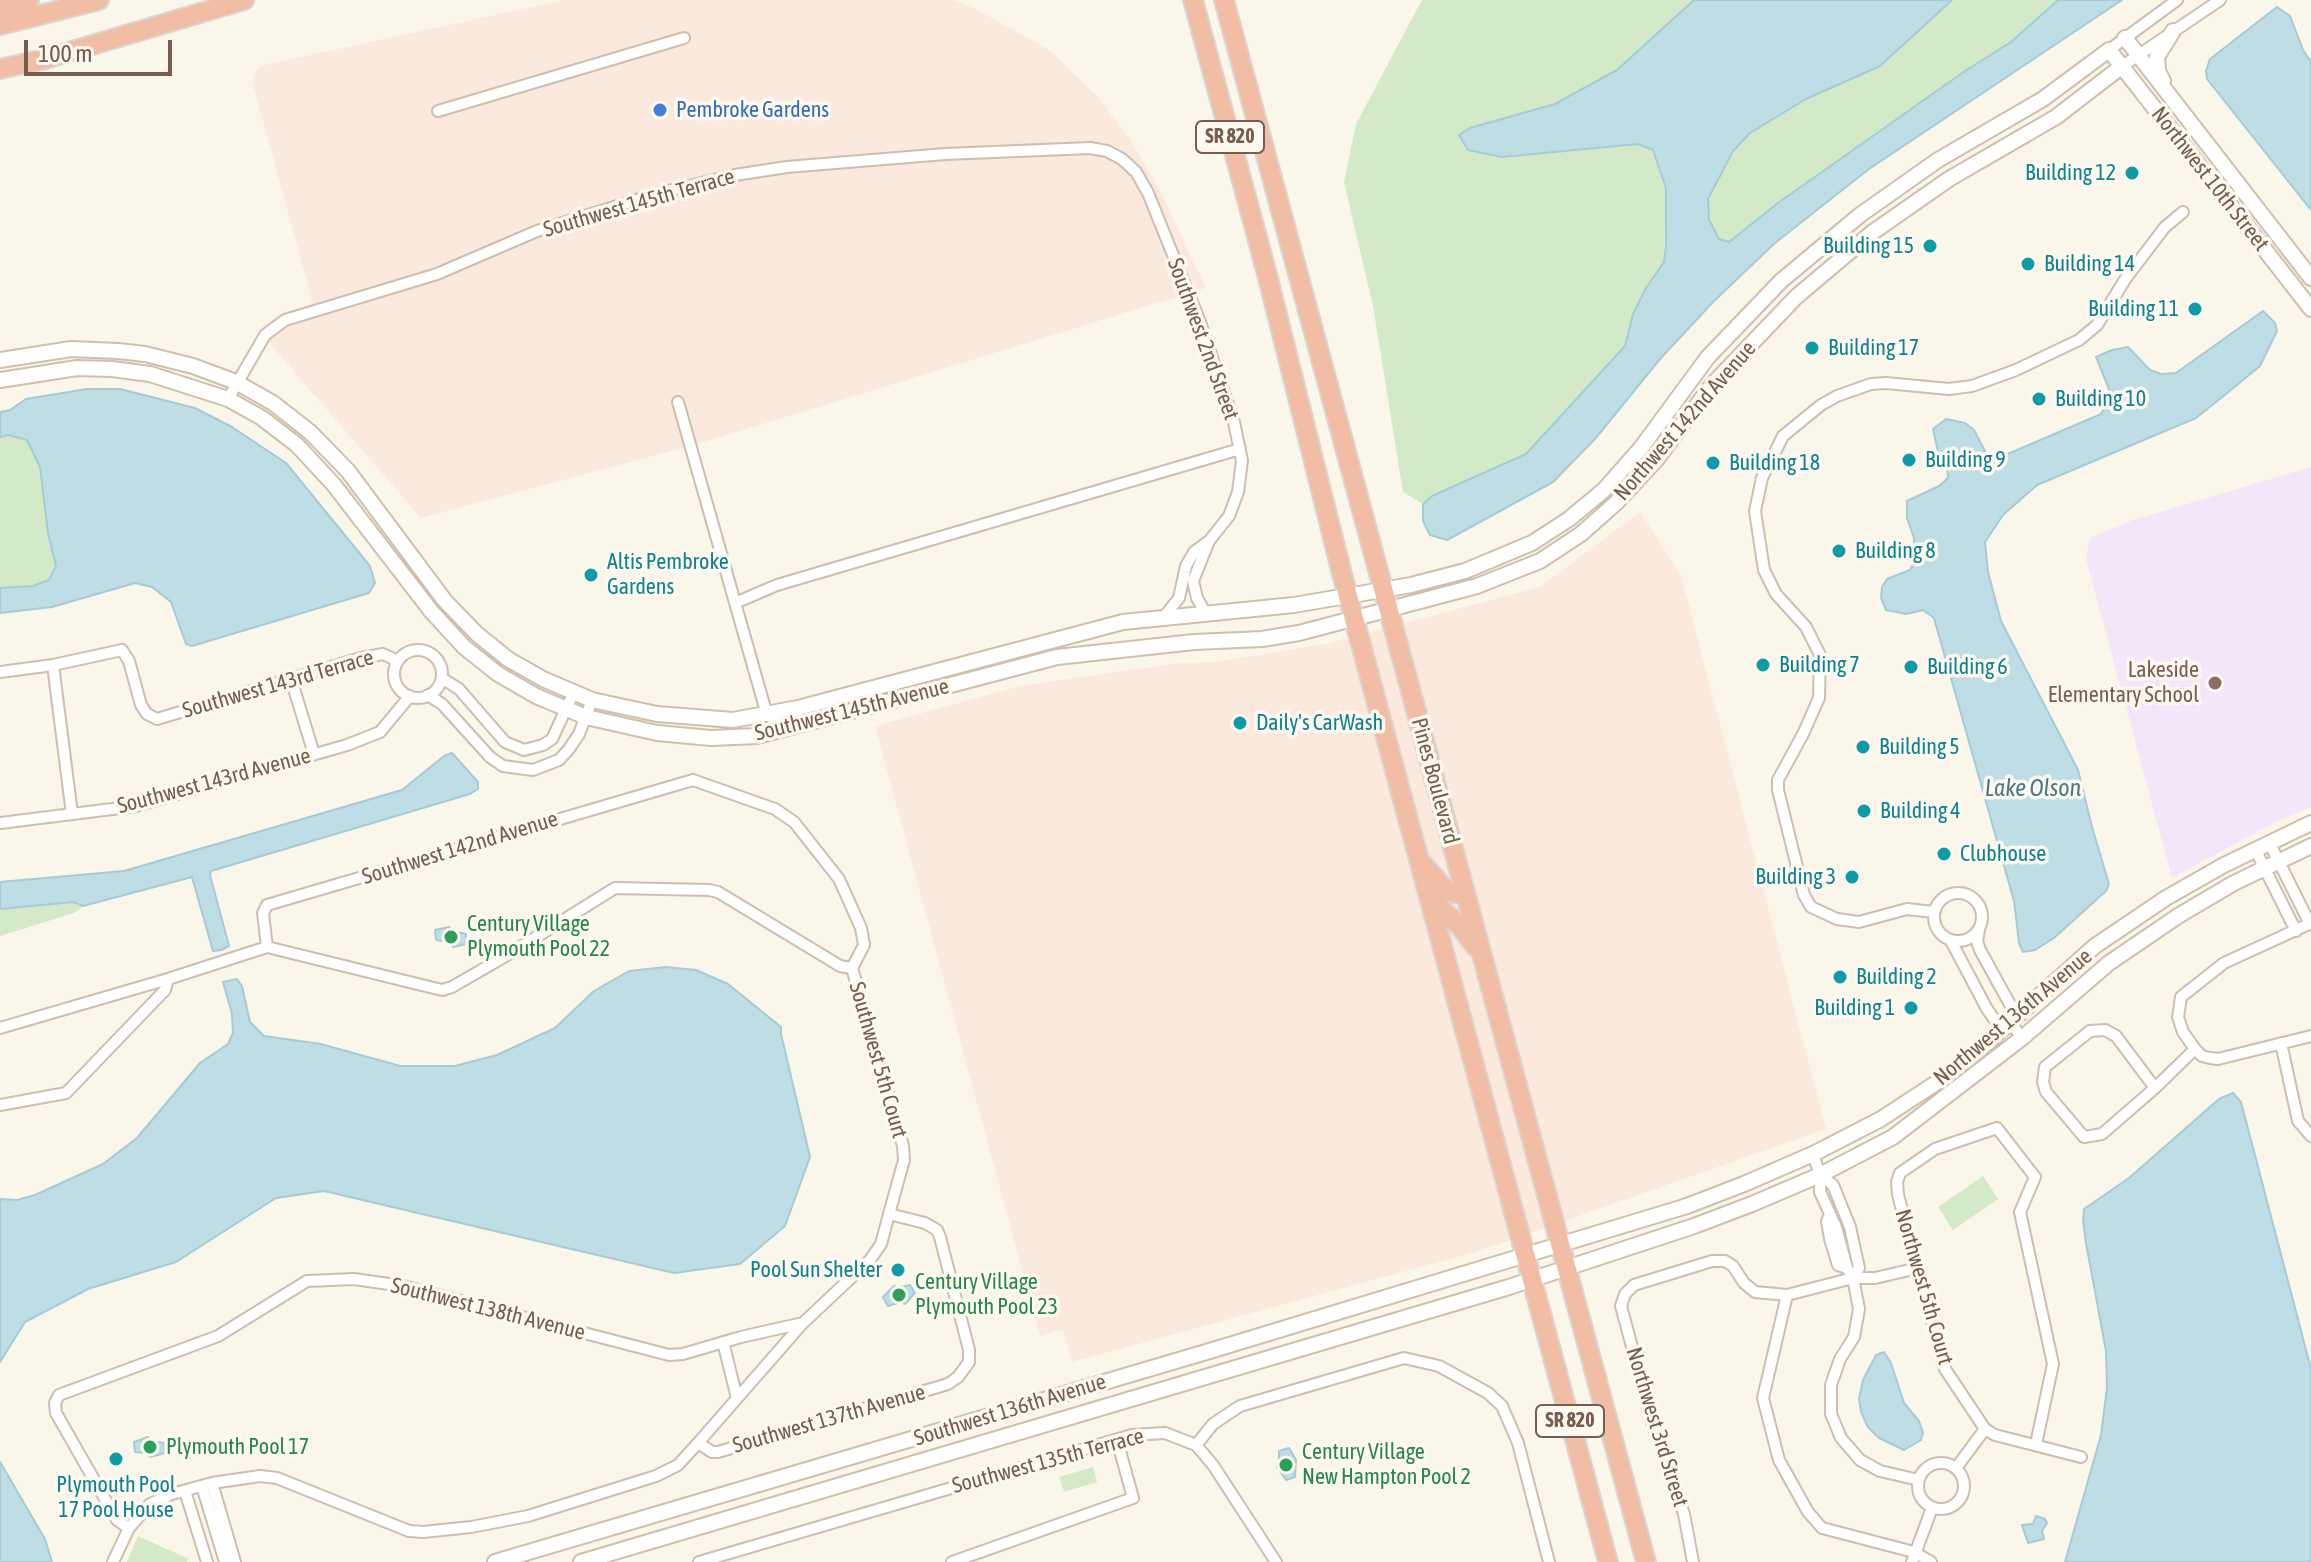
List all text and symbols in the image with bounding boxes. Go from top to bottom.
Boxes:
scale bar [28,24,176,74]
text: 100 m [38,40,92,67]
place label: Pembroke Gardens [676,97,829,123]
marker: Pembroke Gardens [651,101,669,119]
street label: Northwest 10th Street [2146,102,2274,256]
road number: SR 820 [1196,121,1264,153]
place label: Building 12 [2025,160,2116,186]
street label: Southwest 145th Terrace [540,163,738,243]
marker: Building 12 [2123,164,2141,182]
place label: Building 15 [1823,233,1914,259]
marker: Building 15 [1921,237,1939,255]
place label: Building 14 [2044,251,2135,277]
street label: Southwest 2nd Street [1162,255,1244,423]
marker: Building 14 [2019,255,2037,273]
place label: Building 11 [2088,296,2179,322]
marker: Building 11 [2186,300,2204,318]
place label: Building 17 [1828,335,1919,361]
street label: Northwest 142nd Avenue [1609,336,1761,506]
marker: Building 17 [1803,339,1821,357]
place label: Building 10 [2055,386,2146,412]
marker: Building 10 [2030,390,2048,408]
place label: Building 9 [1925,447,2006,473]
place label: Building 18 [1729,450,1820,476]
marker: Building 9 [1900,451,1918,469]
marker: Building 18 [1704,454,1722,472]
place label: Building 8 [1855,538,1936,564]
marker: Building 8 [1830,542,1848,560]
place label: Altis Pembroke Gardens [607,549,729,600]
marker: Altis Pembroke Gardens [582,566,600,584]
street label: Southwest 143rd Terrace [179,644,377,724]
place label: Building 7 [1779,652,1860,678]
place label: Building 6 [1927,654,2008,680]
marker: Building 7 [1754,656,1772,674]
place label: Lakeside Elementary School [2048,657,2199,708]
marker: Building 6 [1902,658,1920,676]
street label: Southwest 145th Avenue [752,673,952,747]
marker: Lakeside Elementary School [2206,674,2224,692]
place label: Daily's CarWash [1256,710,1383,736]
marker: Daily's CarWash [1231,714,1249,732]
street label: Pines Boulevard [1405,715,1465,847]
place label: Building 5 [1879,734,1960,760]
marker: Building 5 [1854,738,1872,756]
street label: Southwest 143rd Avenue [114,742,314,820]
water label: Lake Olson [1985,774,2081,802]
place label: Building 4 [1880,798,1961,824]
marker: Building 4 [1855,802,1873,820]
street label: Southwest 142nd Avenue [359,806,561,890]
place label: Clubhouse [1960,841,2046,867]
marker: Clubhouse [1935,845,1953,863]
place label: Building 3 [1755,864,1836,890]
marker: Building 3 [1843,868,1861,886]
place label: Century Village Plymouth Pool 22 [467,911,610,962]
marker: Century Village Plymouth Pool 22 [442,928,460,946]
street label: Northwest 136th Avenue [1928,943,2098,1091]
place label: Building 2 [1856,964,1937,990]
marker: Building 2 [1831,968,1849,986]
street label: Southwest 5th Court [843,979,913,1141]
place label: Building 1 [1814,995,1895,1021]
marker: Building 1 [1902,999,1920,1017]
street label: Northwest 5th Court [1889,1206,1959,1368]
place label: Pool Sun Shelter [750,1257,882,1283]
marker: Pool Sun Shelter [889,1261,907,1279]
place label: Century Village Plymouth Pool 23 [915,1269,1058,1320]
street label: Southwest 138th Avenue [388,1272,588,1346]
marker: Century Village Plymouth Pool 23 [890,1286,908,1304]
street label: Northwest 3rd Street [1620,1344,1694,1510]
street label: Southwest 136th Avenue [911,1368,1109,1452]
street label: Southwest 137th Avenue [730,1379,928,1459]
road number: SR 820 [1536,1405,1604,1437]
street label: Southwest 135th Terrace [949,1423,1147,1499]
place label: Plymouth Pool 17 [166,1434,309,1460]
marker: Plymouth Pool 17 [141,1438,159,1456]
place label: Century Village New Hampton Pool 2 [1302,1439,1471,1490]
marker: Plymouth Pool 17 Pool House [107,1450,125,1468]
marker: Century Village New Hampton Pool 2 [1277,1456,1295,1474]
place label: Plymouth Pool 17 Pool House [56,1472,176,1524]

